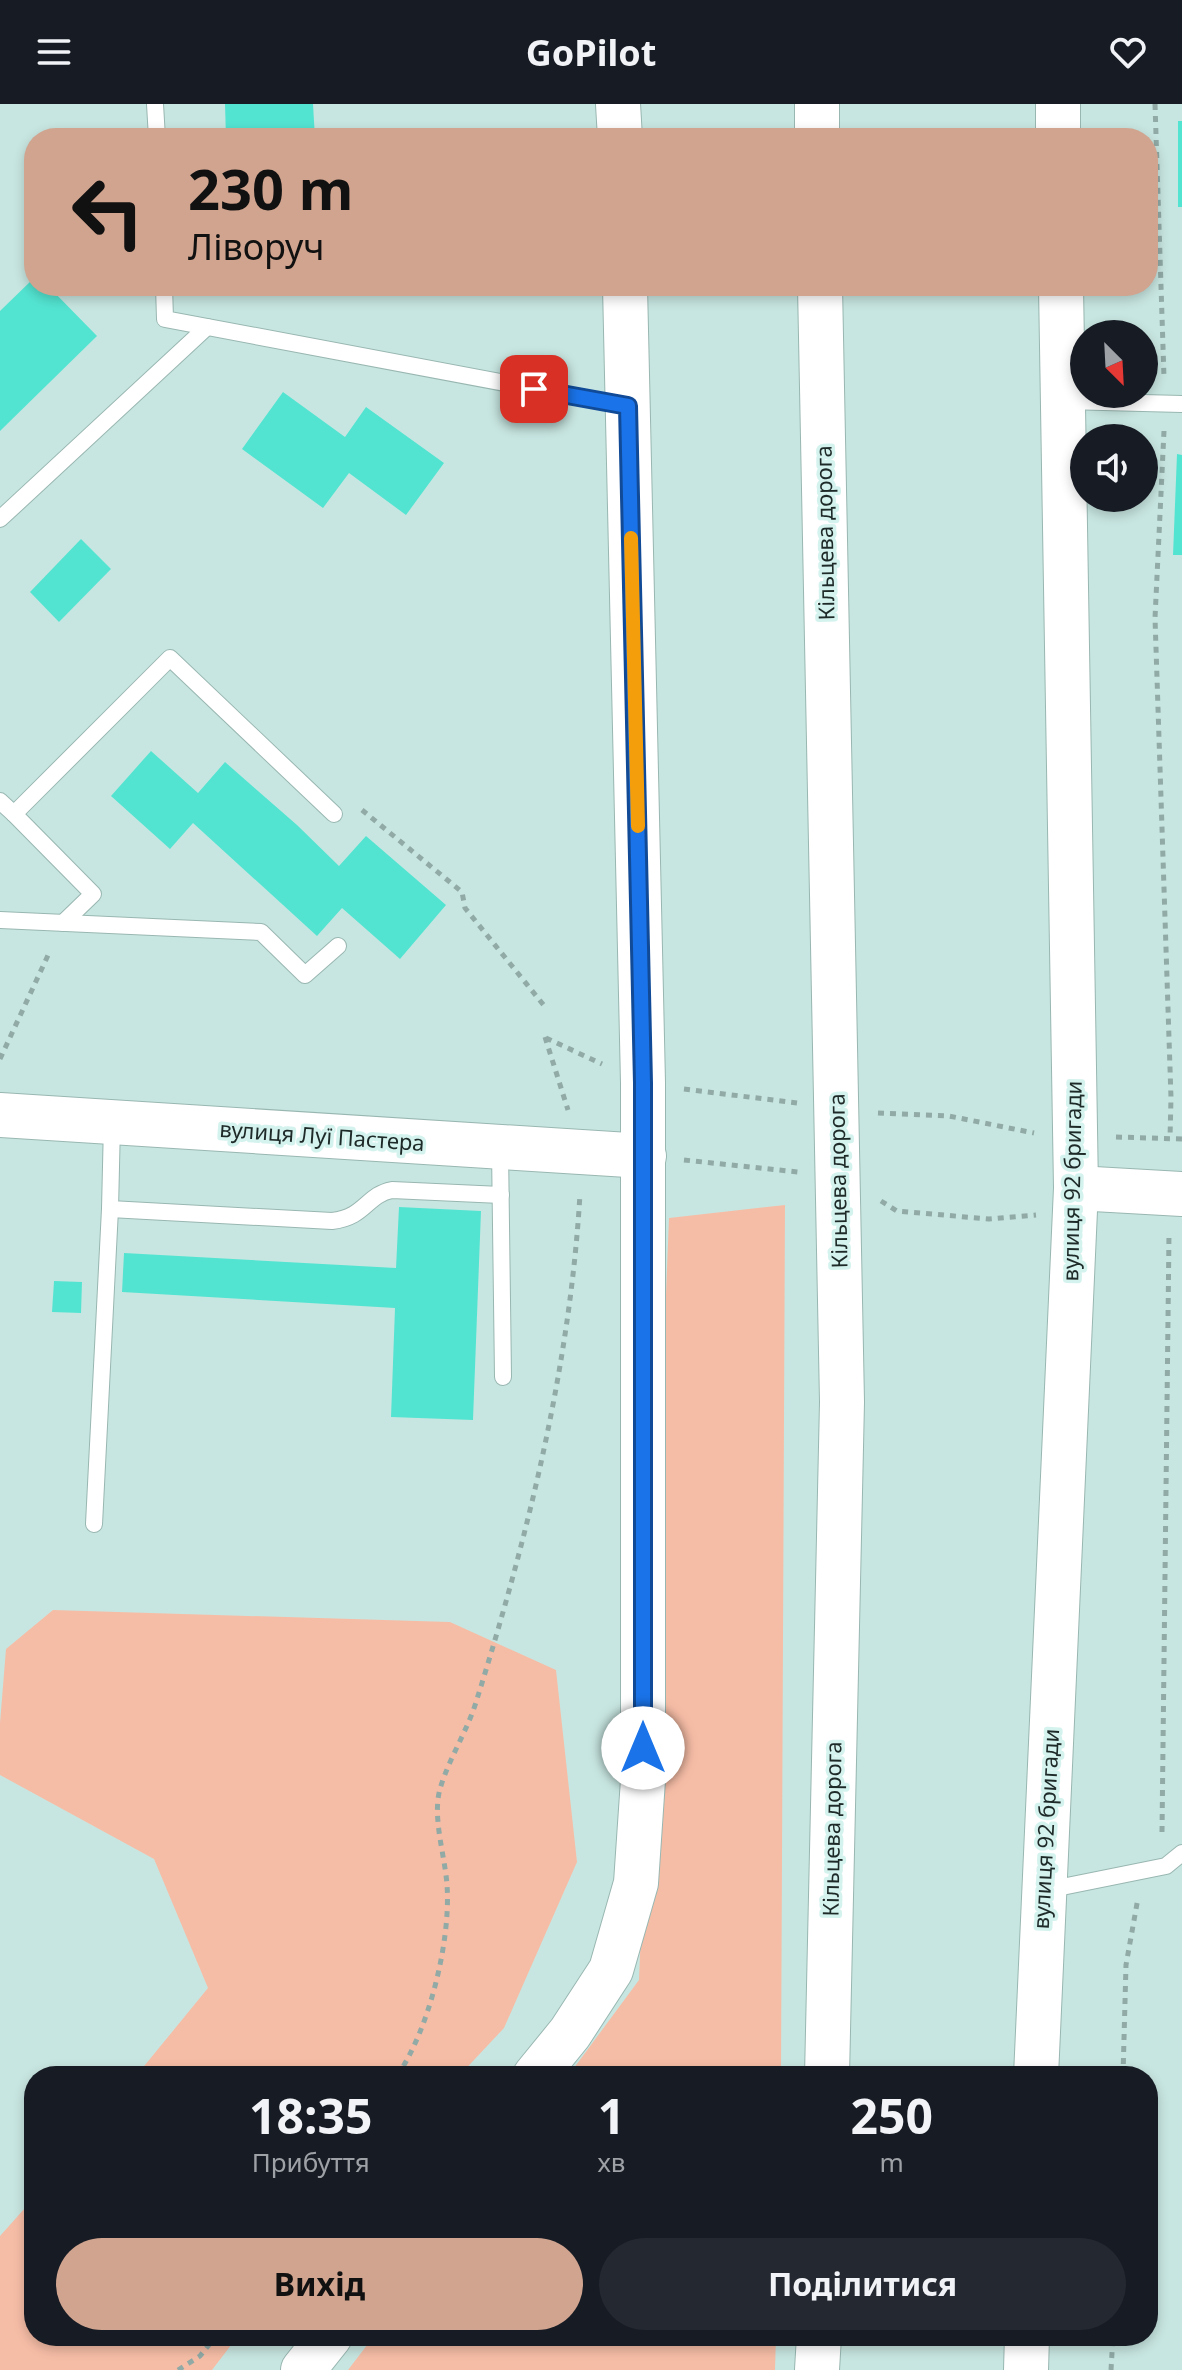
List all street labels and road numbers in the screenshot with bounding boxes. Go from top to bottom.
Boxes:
street label: Кільцева дорога [807,445,841,621]
street label: вулиця 92 бригади [1054,1080,1088,1282]
street label: Кільцева дорога [820,1093,854,1269]
street label: вулиця Луї Пастера [218,1113,426,1157]
street label: вулиця 92 бригади [1025,1728,1065,1930]
street label: Кільцева дорога [814,1741,848,1917]

